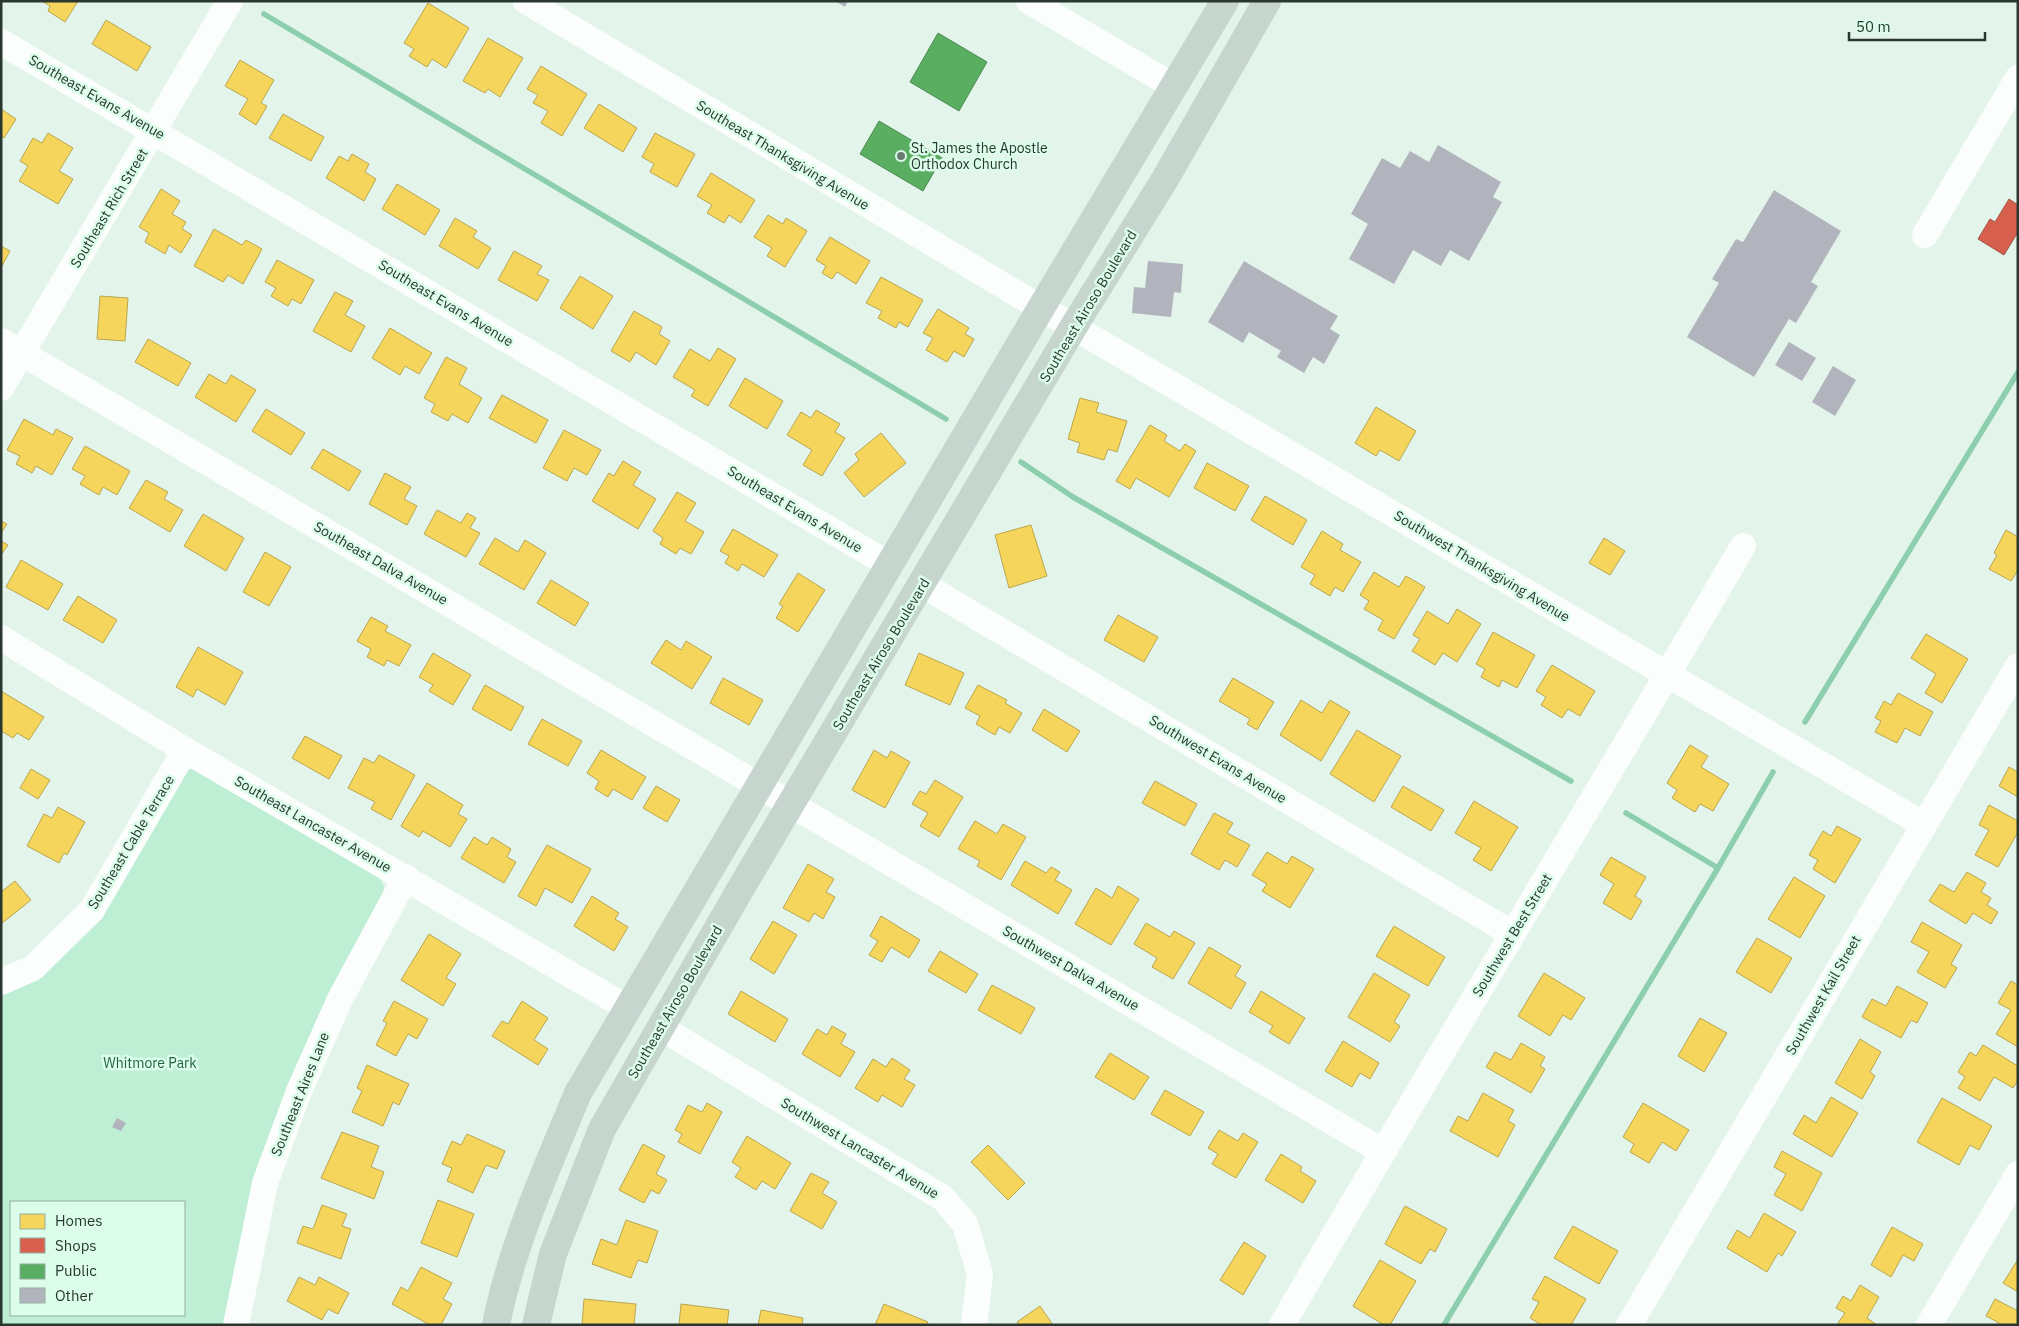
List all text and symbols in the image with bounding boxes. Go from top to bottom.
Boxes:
scale bar [1849,10,1985,42]
text: 50 m [1856,17,1891,36]
street label: Southeast Evans Avenue [26,51,168,143]
street label: Southeast Thanksgiving Avenue [693,96,873,214]
place label: St. James the Apostle Orthodox Church [911,139,1048,173]
street label: Southeast Rich Street [66,145,152,271]
marker: St. James the Apostle Orthodox Church [895,150,907,162]
street label: Southeast Airoso Boulevard [1035,227,1141,385]
street label: Southeast Evans Avenue [375,256,517,351]
street label: Southeast Evans Avenue [724,462,866,557]
street label: Southwest Thanksgiving Avenue [1391,506,1573,626]
street label: Southeast Dalva Avenue [311,517,451,609]
street label: Southeast Airoso Boulevard [828,575,934,733]
street label: Southwest Evans Avenue [1146,711,1290,807]
street label: Southeast Cable Terrace [84,771,178,912]
street label: Southeast Lancaster Avenue [231,772,395,877]
street label: Southwest Best Street [1468,870,1556,1000]
street label: Southwest Dalva Avenue [999,921,1143,1015]
street label: Southeast Airoso Boulevard [624,922,726,1082]
street label: Southwest Kail Street [1781,932,1865,1058]
street label: Southeast Aires Lane [267,1029,333,1159]
park label: Whitmore Park [103,1054,197,1072]
street label: Southwest Lancaster Avenue [778,1094,943,1203]
legend [10,1201,185,1316]
text: Homes [55,1211,103,1230]
text: Shops [55,1236,97,1255]
text: Public [55,1261,97,1280]
text: Other [55,1286,94,1305]

